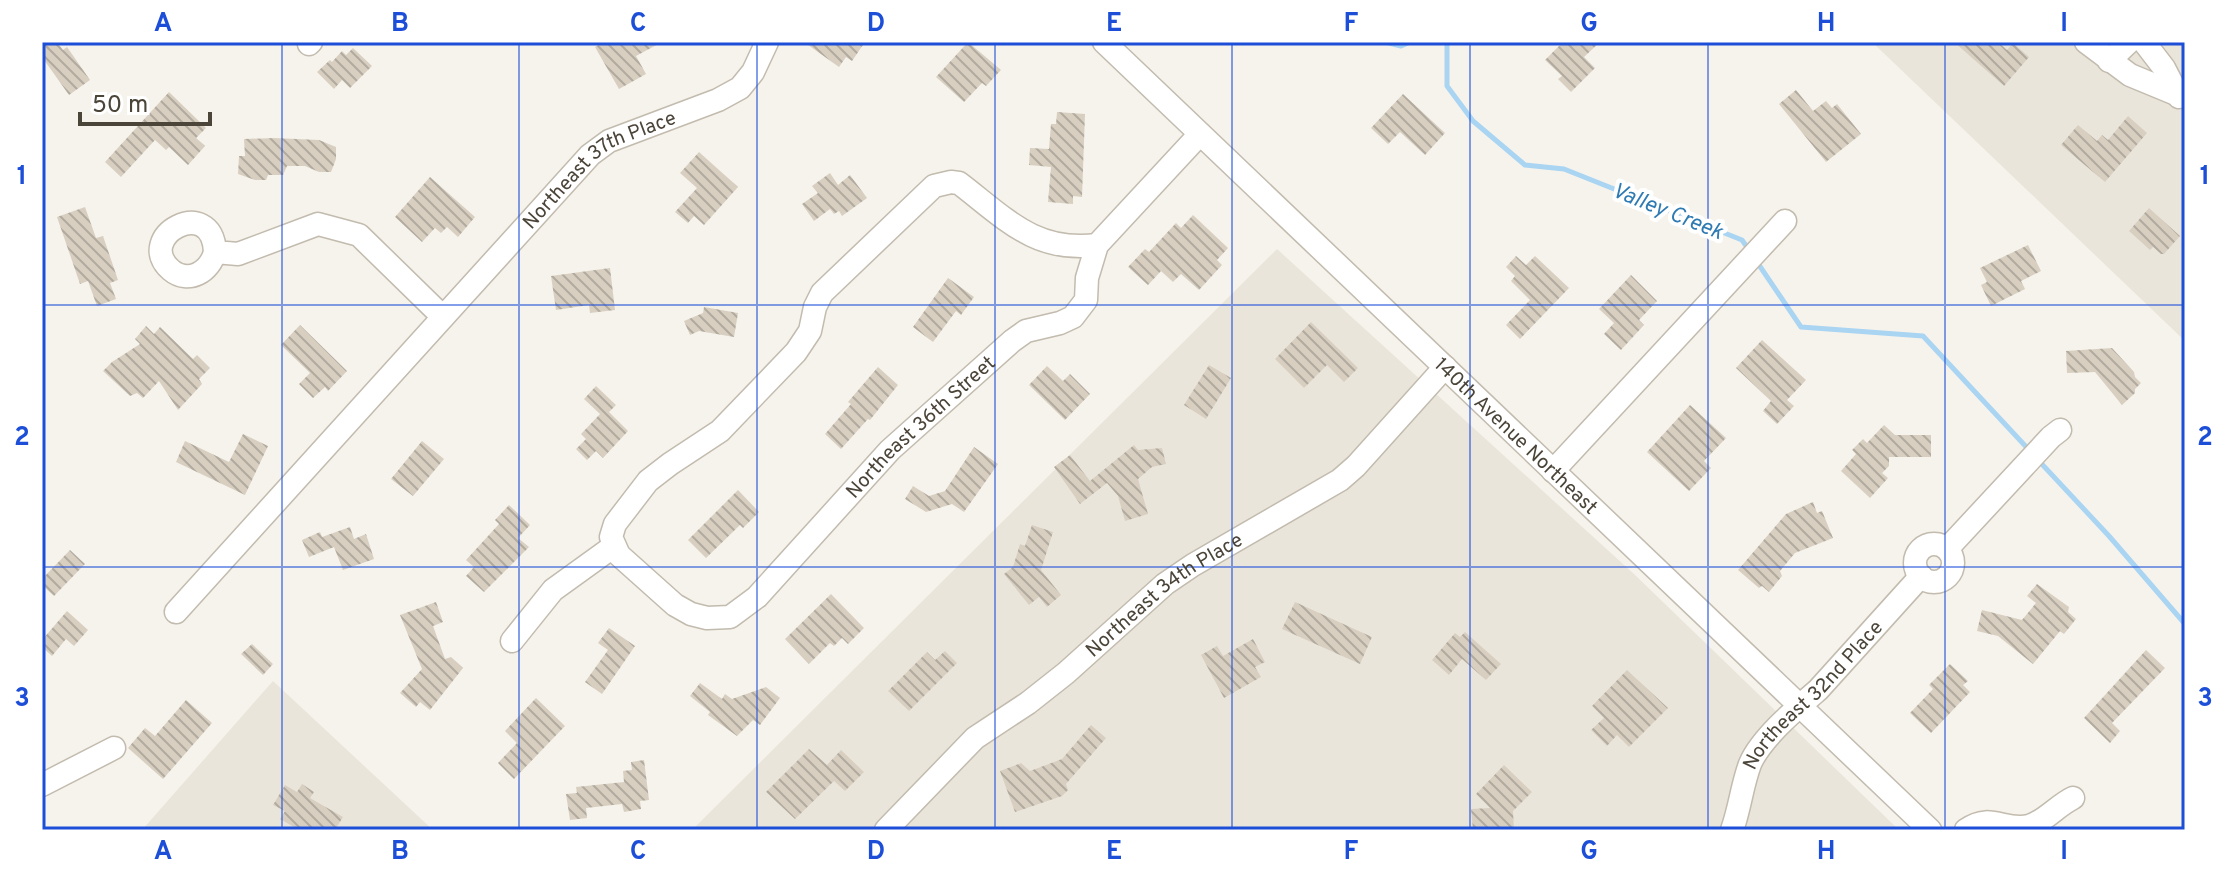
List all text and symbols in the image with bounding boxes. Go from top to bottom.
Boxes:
text: A [154,8,172,41]
text: B [391,8,409,41]
text: C [630,8,646,41]
text: D [867,8,885,41]
text: E [1106,8,1122,41]
text: F [1344,8,1359,41]
text: G [1580,8,1598,41]
text: H [1817,8,1835,41]
text: I [2060,8,2068,41]
scale bar [80,76,210,126]
text: 50 m [92,91,148,121]
street label: Northeast 37th Place [518,106,680,236]
text: 1 [17,161,27,194]
text: 1 [2200,161,2210,194]
water label: Valley Creek [1608,178,1727,247]
street label: Northeast 36th Street [841,351,1002,505]
street label: 140th Avenue Northeast [1428,353,1602,521]
text: 2 [14,422,30,455]
text: 2 [2197,422,2213,455]
street label: Northeast 34th Place [1081,528,1248,664]
street label: Northeast 32nd Place [1738,616,1890,774]
text: 3 [14,683,30,716]
text: 3 [2197,683,2213,716]
text: A [154,836,172,869]
text: B [391,836,409,869]
text: C [630,836,646,869]
text: D [867,836,885,869]
text: E [1106,836,1122,869]
text: F [1344,836,1359,869]
text: G [1580,836,1598,869]
text: H [1817,836,1835,869]
text: I [2060,836,2068,869]

